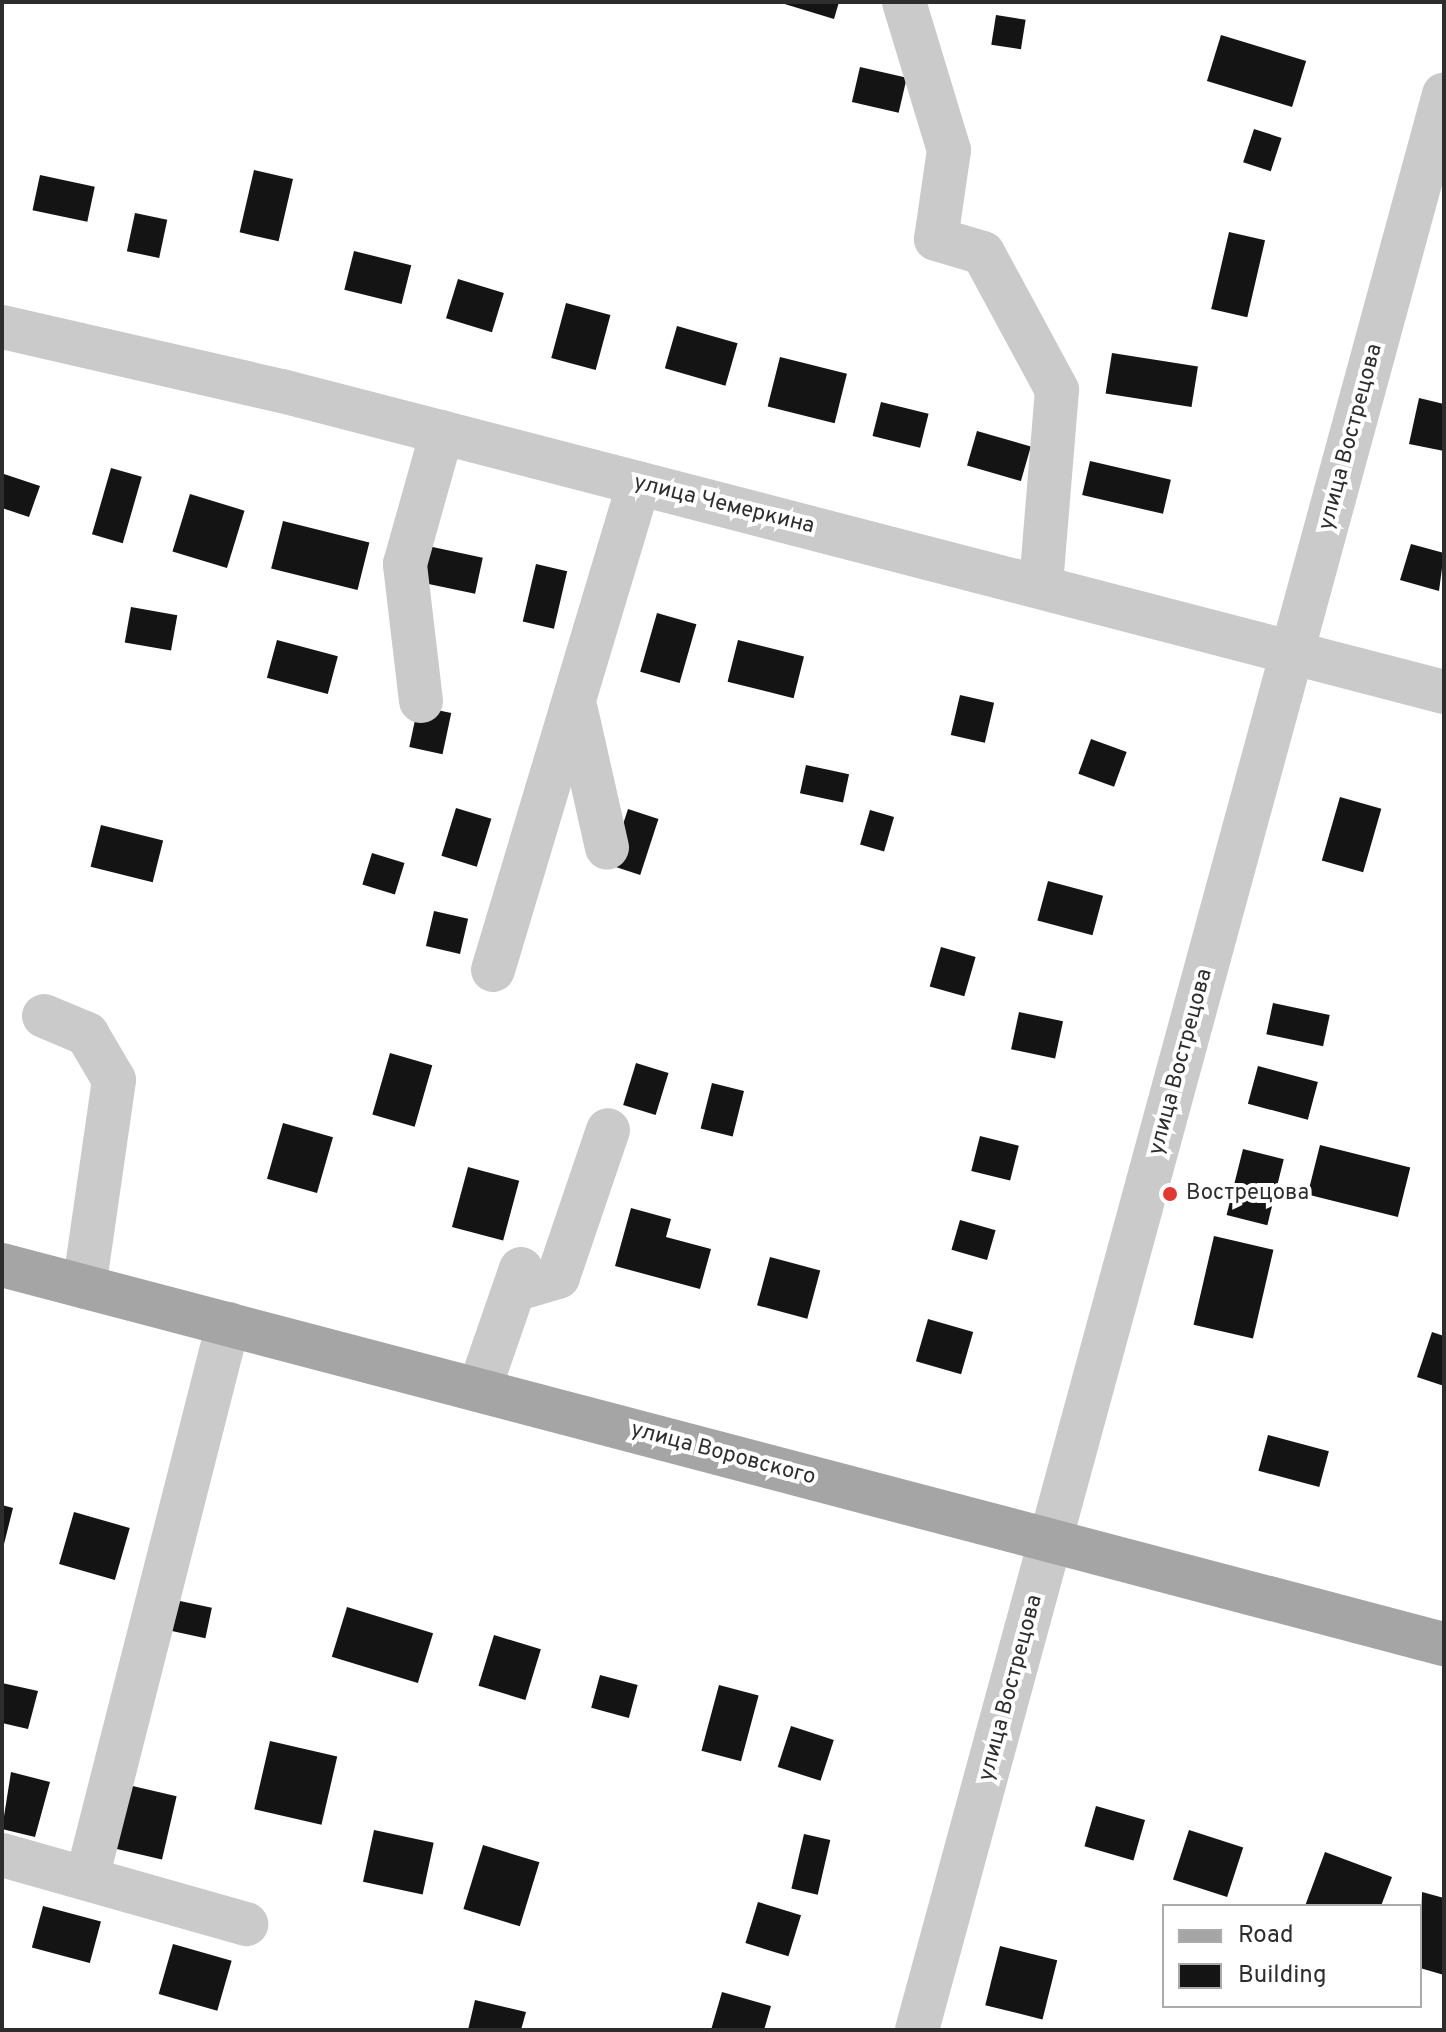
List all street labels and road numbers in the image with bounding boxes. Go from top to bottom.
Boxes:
street label: улица Вострецова [1313,341,1389,533]
street label: улица Чемеркина [631,470,817,540]
street label: улица Вострецова [1143,966,1219,1158]
street label: улица Воровского [628,1417,818,1491]
street label: улица Вострецова [973,1592,1049,1784]

